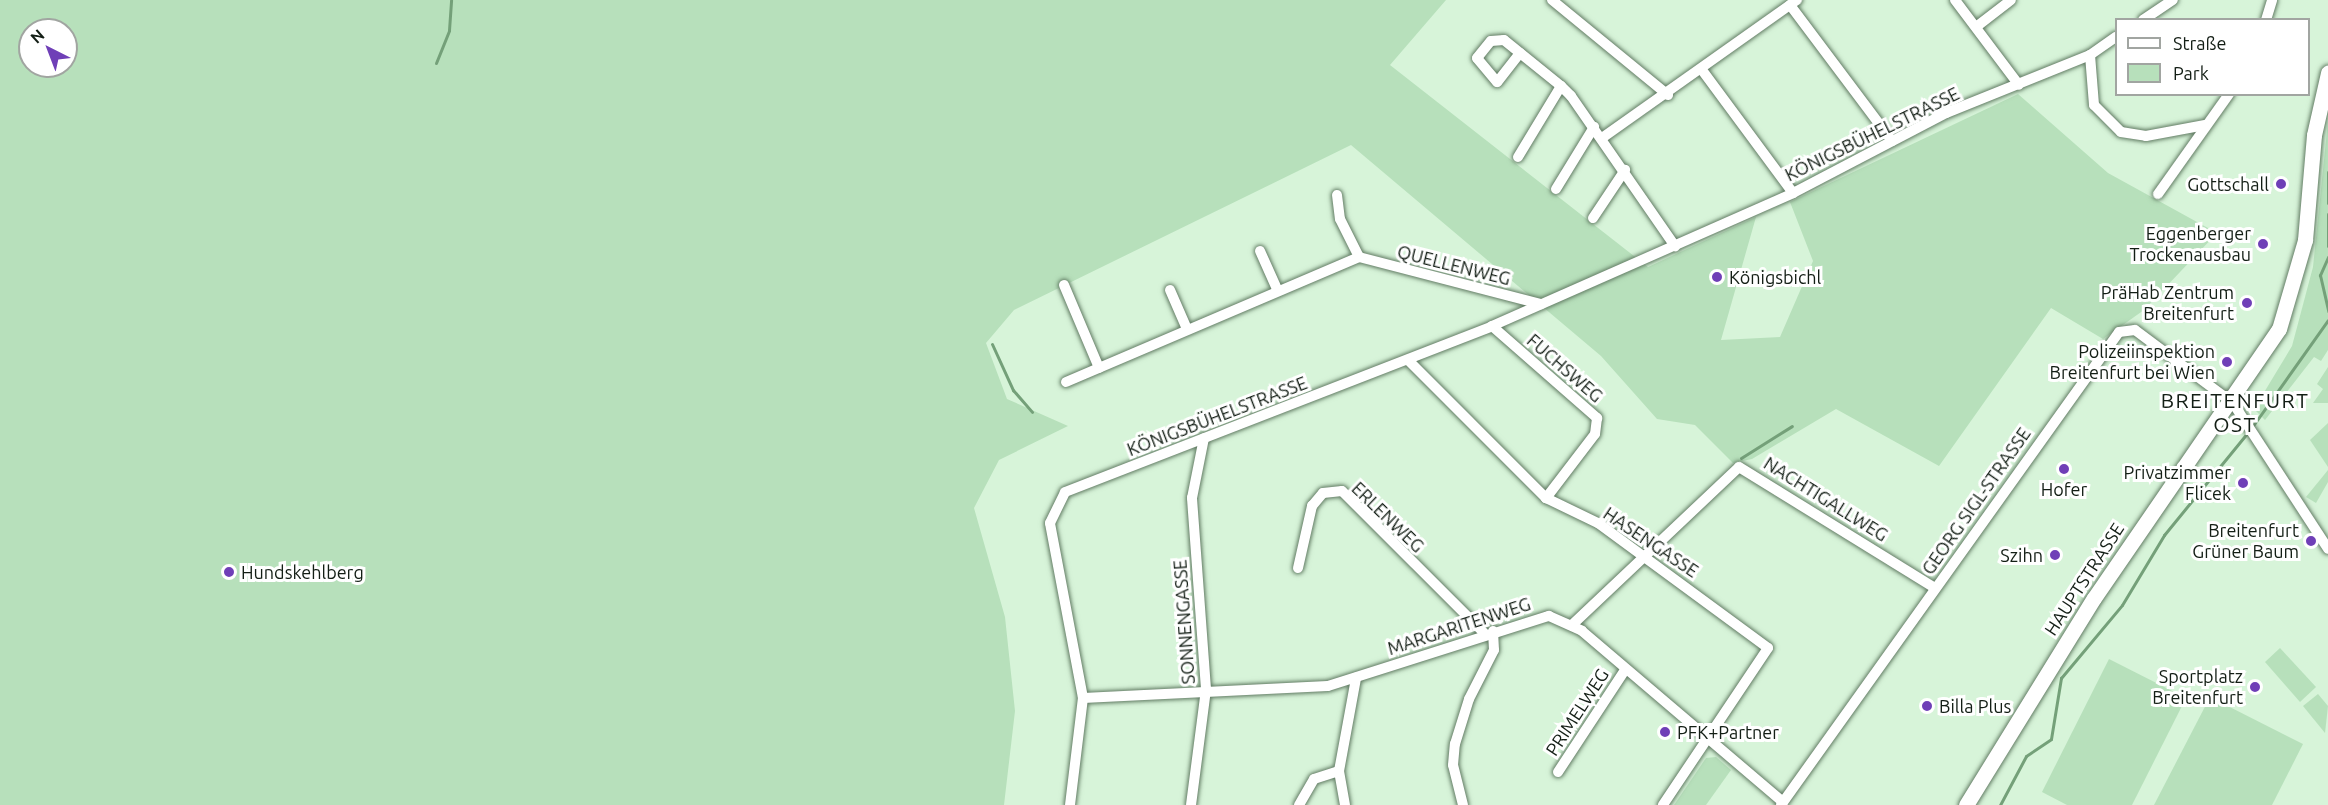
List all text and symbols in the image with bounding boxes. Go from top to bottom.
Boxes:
north arrow [18,18,78,78]
legend [2115,18,2310,96]
text: N [27,25,48,47]
text: Straße [2173,33,2226,53]
text: Park [2173,63,2209,83]
street label: KÖNIGSBÜHELSTRASSE [1781,82,1963,186]
place label: Gottschall [2187,173,2269,195]
marker: Gottschall [2274,177,2288,191]
place label: Eggenberger Trockenausbau [2130,223,2251,266]
marker: Eggenberger Trockenausbau [2256,237,2270,251]
street label: QUELLENWEG [1395,240,1513,290]
place label: Königsbichl [1729,266,1821,288]
marker: Königsbichl [1710,270,1724,284]
place label: PräHab Zentrum Breitenfurt [2101,282,2234,324]
marker: PräHab Zentrum Breitenfurt [2238,294,2256,312]
street label: FUCHSWEG [1523,329,1607,407]
place label: Polizeiinspektion Breitenfurt bei Wien [2049,341,2215,384]
marker: Polizeiinspektion Breitenfurt bei Wien [2220,355,2234,369]
street label: KÖNIGSBÜHELSTRASSE [1124,372,1310,460]
district label: BREITENFURT OST [2161,387,2309,437]
street label: GEORG SIGL-STRASSE [1917,423,2035,579]
street label: NACHTIGALLWEG [1760,452,1892,546]
marker: Hofer [2057,462,2071,476]
place label: Privatzimmer Flicek [2124,462,2231,504]
marker: Privatzimmer Flicek [2236,476,2250,490]
street label: ERLENWEG [1347,477,1429,557]
place label: Hofer [2041,478,2087,500]
street label: HASENGASSE [1599,502,1703,582]
street label: HAUPTSTRASSE [2040,519,2128,639]
place label: Breitenfurt Grüner Baum [2192,520,2299,562]
marker: Breitenfurt Grüner Baum [2304,534,2318,548]
place label: Szihn [2000,544,2043,566]
marker: Szihn [2048,548,2062,562]
street label: SONNENGASSE [1169,559,1199,685]
place label: Hundskehlberg [241,561,364,583]
marker: Hundskehlberg [222,565,236,579]
street label: MARGARITENWEG [1385,593,1533,659]
street label: PRIMELWEG [1541,664,1613,760]
place label: Sportplatz Breitenfurt [2152,666,2243,708]
marker: Sportplatz Breitenfurt [2248,680,2262,694]
place label: Billa Plus [1939,695,2011,717]
marker: Billa Plus [1920,699,1934,713]
place label: PFK+Partner [1677,721,1779,743]
marker: PFK+Partner [1658,725,1672,739]

